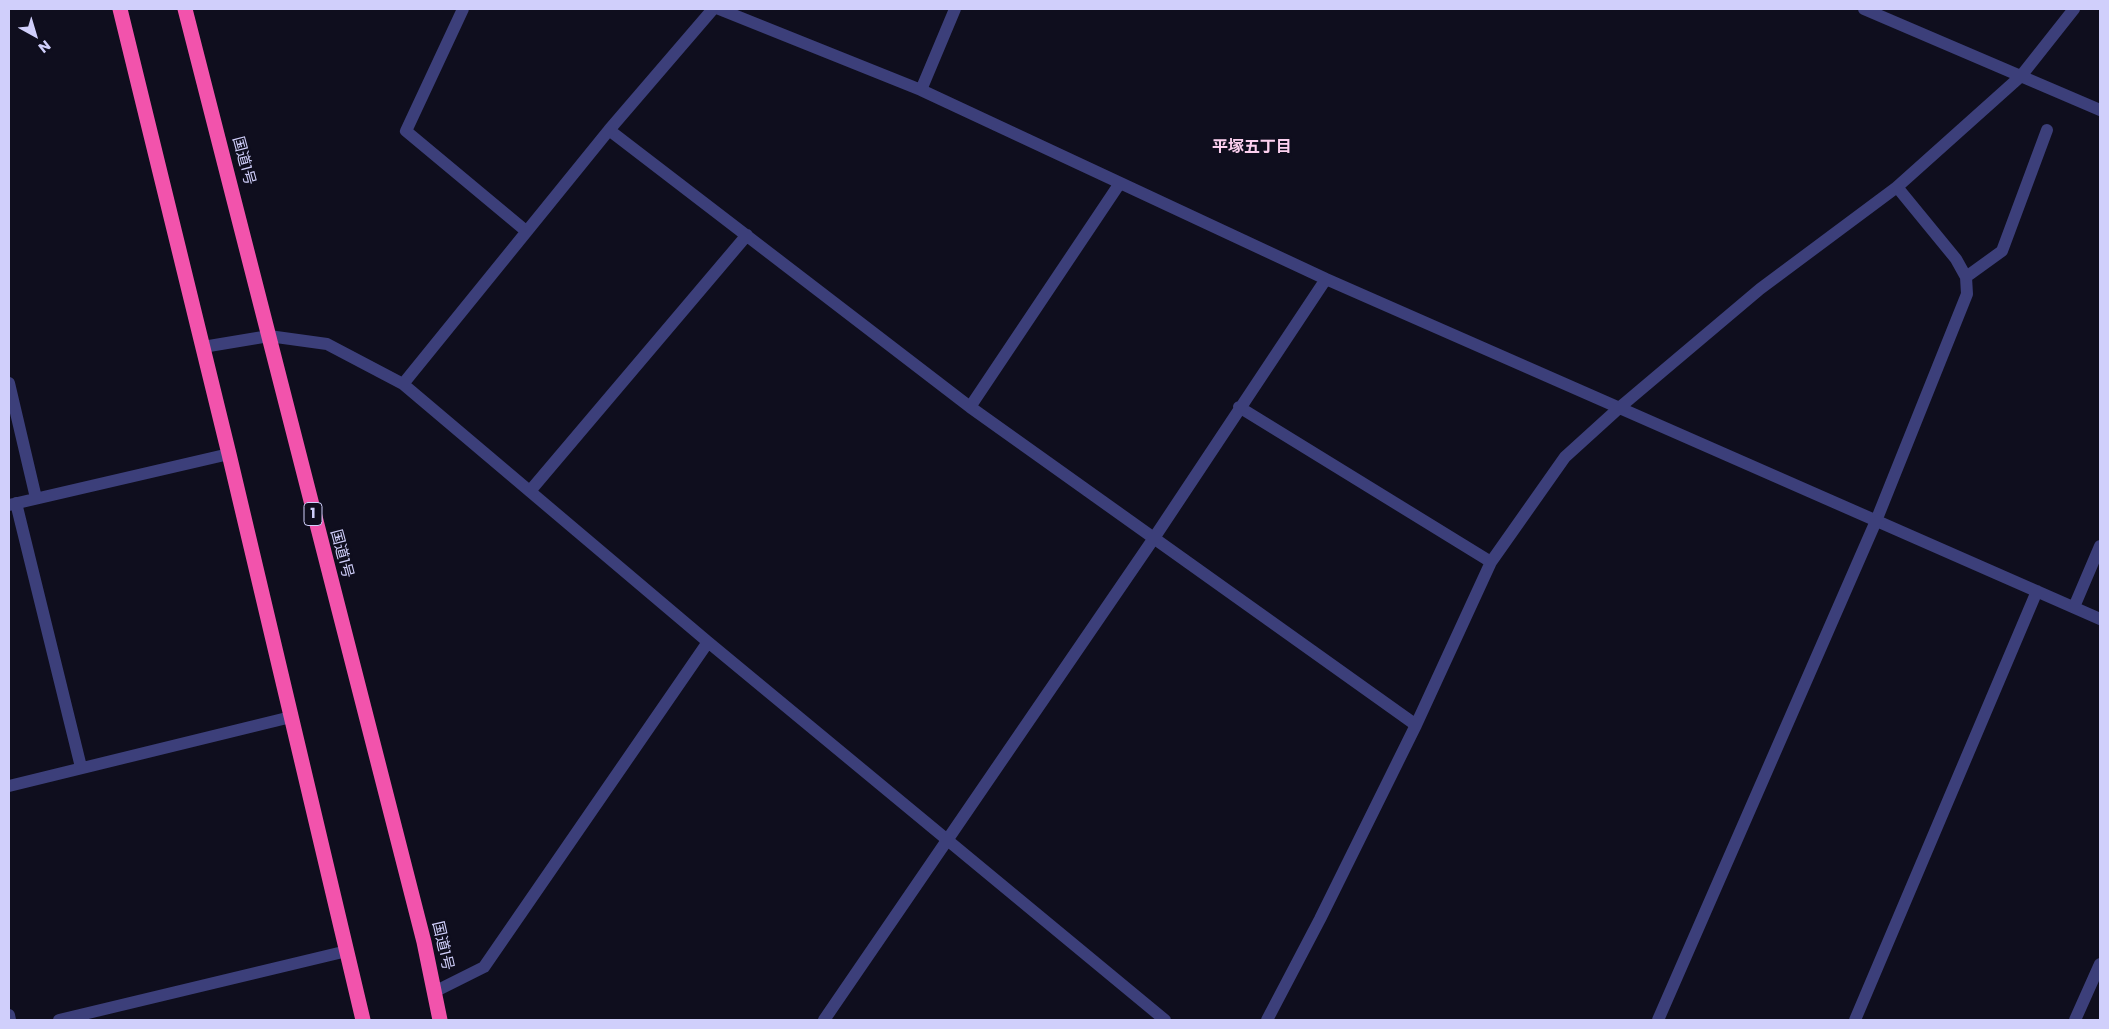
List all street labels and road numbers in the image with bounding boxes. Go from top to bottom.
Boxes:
street label: 国道1号 [228,135,258,187]
road number: 1 [304,502,322,526]
street label: 国道1号 [326,528,356,580]
street label: 国道1号 [428,920,456,972]

